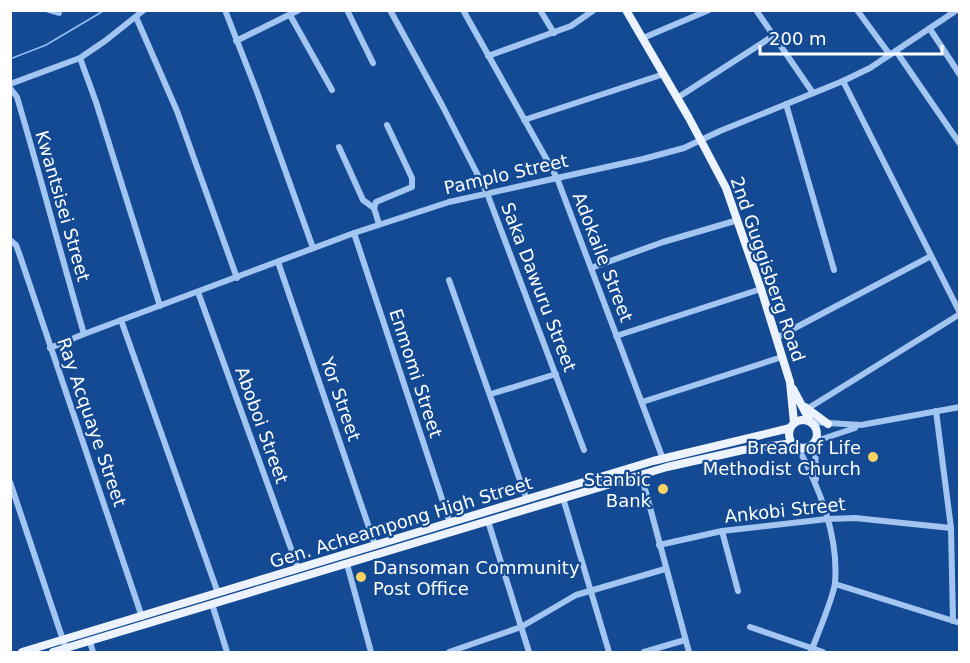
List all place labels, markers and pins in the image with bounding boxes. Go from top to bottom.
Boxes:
place label: Bread of Life Methodist Church [703,437,861,479]
marker: Bread of Life Methodist Church [866,450,880,464]
place label: Stanbic Bank [584,469,652,511]
marker: Stanbic Bank [656,482,670,496]
place label: Dansoman Community Post Office [373,557,580,599]
marker: Dansoman Community Post Office [354,570,368,584]

